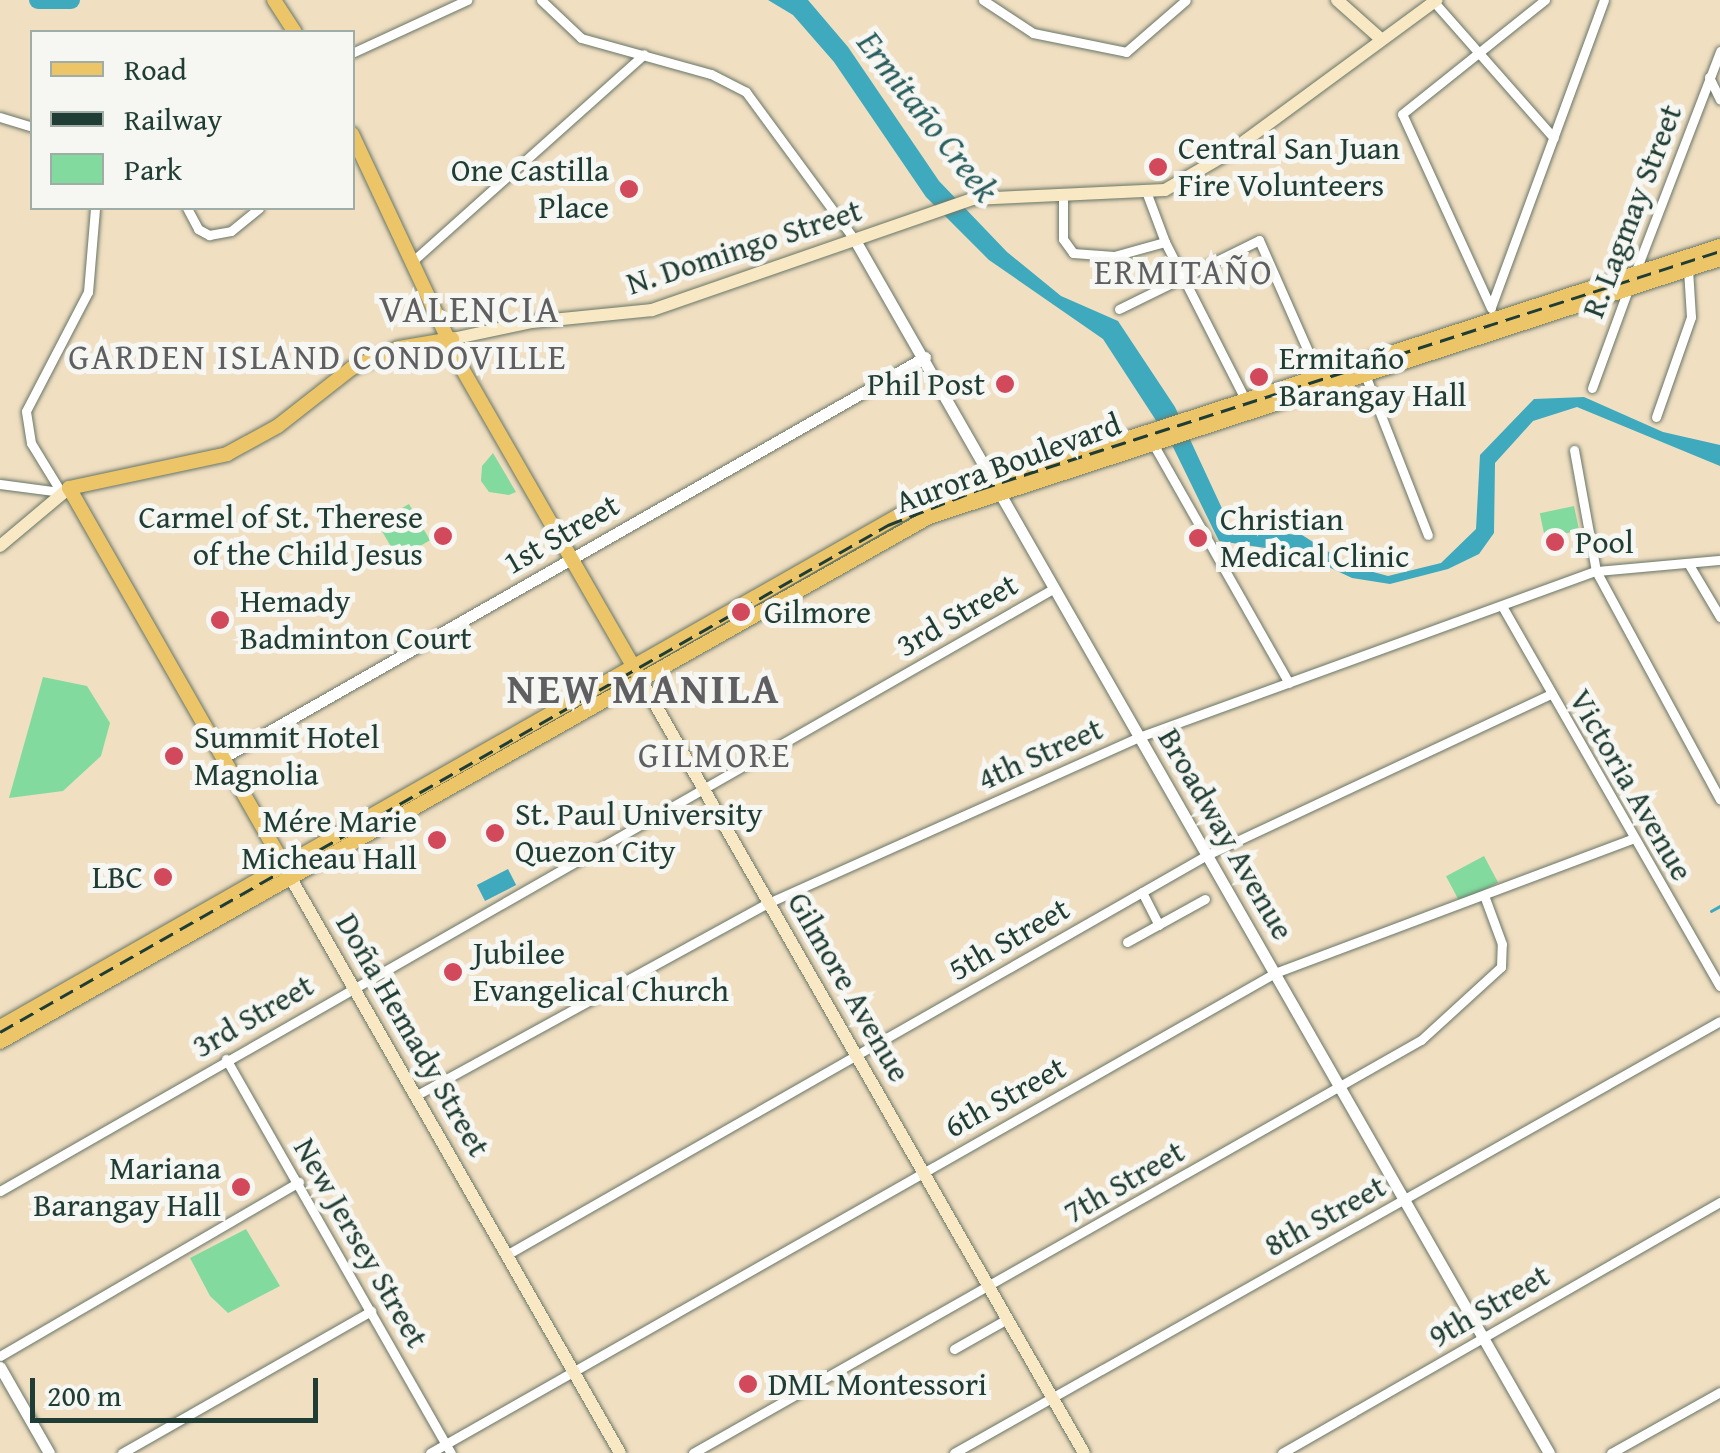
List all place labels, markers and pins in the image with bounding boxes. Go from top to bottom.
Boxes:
place label: Central San Juan Fire Volunteers [1178,130,1400,205]
place label: One Castilla Place [451,152,609,227]
marker: Central San Juan Fire Volunteers [1147,156,1169,178]
marker: One Castilla Place [618,178,640,200]
place label: Ermitaño Barangay Hall [1279,340,1467,415]
place label: Phil Post [867,365,985,403]
marker: Ermitaño Barangay Hall [1248,366,1270,388]
marker: Phil Post [994,373,1016,395]
place label: Carmel of St. Therese of the Child Jesus [138,499,423,574]
place label: Christian Medical Clinic [1220,501,1409,576]
place label: Pool [1575,523,1634,561]
marker: Carmel of St. Therese of the Child Jesus [432,525,454,547]
marker: Christian Medical Clinic [1185,525,1211,551]
marker: Pool [1544,531,1566,553]
place label: Hemady Badminton Court [240,583,472,658]
place label: Gilmore [764,593,871,631]
marker: Gilmore [728,599,754,625]
marker: Hemady Badminton Court [209,609,231,631]
place label: Summit Hotel Magnolia [194,719,379,794]
marker: Summit Hotel Magnolia [163,745,185,767]
place label: St. Paul University Quezon City [515,796,763,871]
place label: Mére Marie Micheau Hall [241,803,417,878]
marker: St. Paul University Quezon City [484,822,506,844]
marker: Mére Marie Micheau Hall [426,829,448,851]
place label: LBC [92,858,143,896]
marker: LBC [152,866,174,888]
place label: Jubilee Evangelical Church [473,935,729,1010]
marker: Jubilee Evangelical Church [442,961,464,983]
place label: Mariana Barangay Hall [33,1150,221,1225]
marker: Mariana Barangay Hall [230,1176,252,1198]
place label: DML Montessori [768,1365,987,1403]
marker: DML Montessori [737,1373,759,1395]

